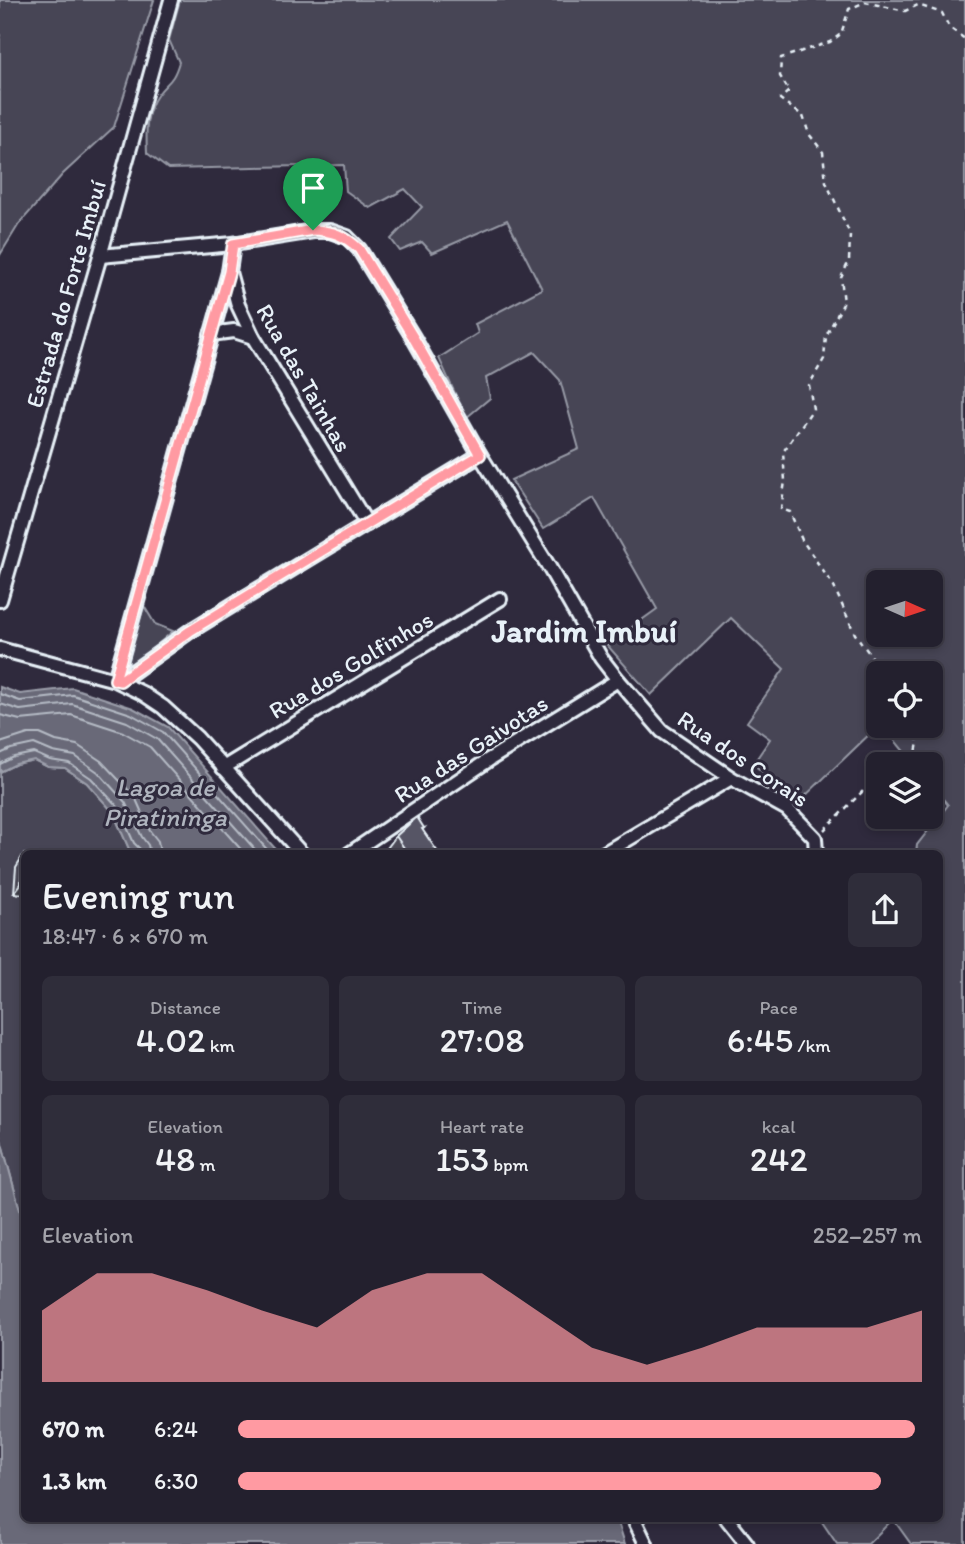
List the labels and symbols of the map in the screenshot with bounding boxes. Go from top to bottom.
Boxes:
pin [283,158,343,230]
street label: Estrada do Forte Imbuí [19,177,112,411]
street label: Rua das Tainhas [250,299,359,457]
north arrow [866,570,943,648]
street label: Rua dos Golfinhos [263,604,438,725]
district label: Jardim Imbuí [490,612,677,650]
street label: Rua das Gaivotas [388,688,553,809]
street label: Rua dos Corais [672,704,815,813]
water label: Lagoa de Piratininga [103,771,228,833]

